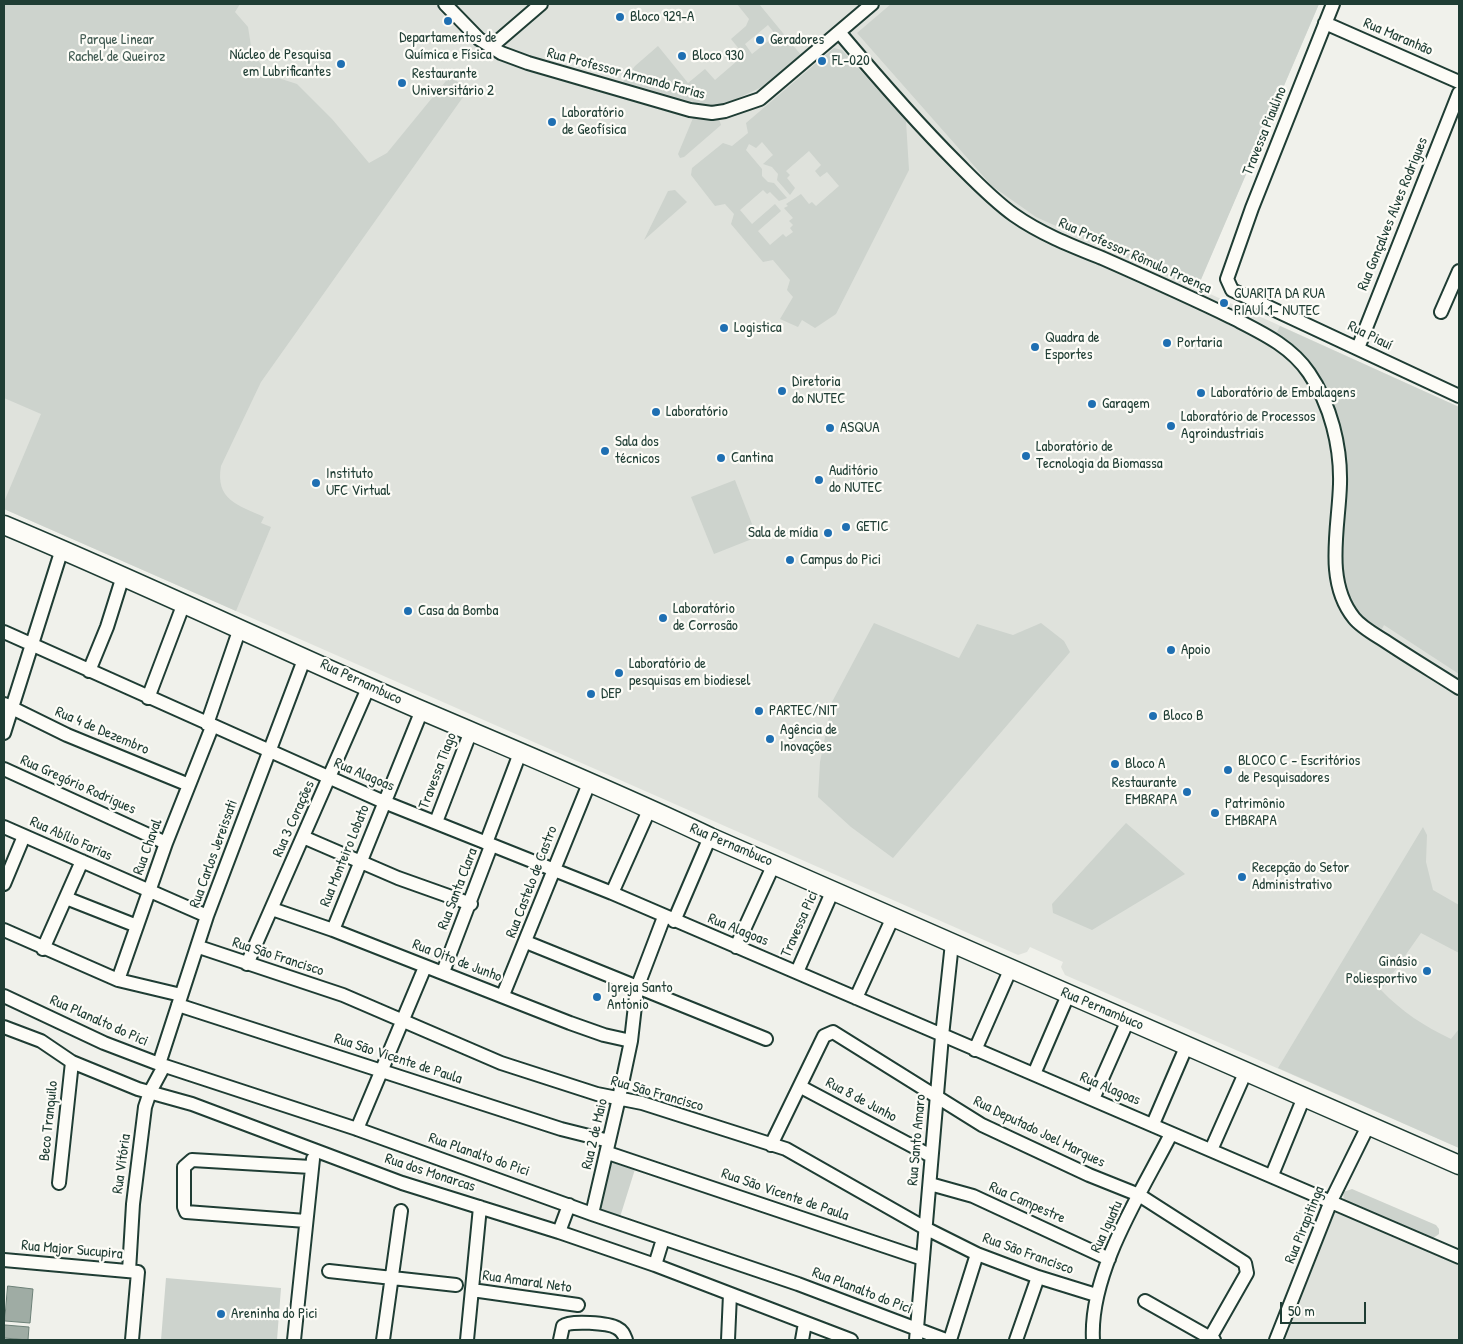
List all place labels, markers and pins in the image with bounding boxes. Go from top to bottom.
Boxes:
place label: Bloco 929-A [630,8,694,26]
marker: Bloco 929-A [614,11,626,23]
marker: Departamentos de Química e Física [442,15,454,27]
place label: Departamentos de Química e Física [399,29,497,64]
place label: Geradores [770,31,824,49]
marker: Geradores [754,34,766,46]
place label: Núcleo de Pesquisa em Lubrificantes [230,46,331,81]
place label: Bloco 930 [692,47,744,65]
marker: Bloco 930 [676,50,688,62]
place label: FL-020 [832,52,870,70]
marker: FL-020 [816,55,828,67]
marker: Núcleo de Pesquisa em Lubrificantes [335,58,347,70]
place label: Restaurante Universitário 2 [412,65,494,100]
marker: Restaurante Universitário 2 [396,77,408,89]
place label: Laboratório de Geofísica [562,104,626,139]
marker: Laboratório de Geofísica [546,116,558,128]
place label: GUARITA DA RUA PIAUÍ 1- NUTEC [1234,285,1325,320]
marker: GUARITA DA RUA PIAUÍ 1- NUTEC [1218,297,1230,309]
place label: Logistica [734,319,782,337]
marker: Logistica [718,322,730,334]
place label: Quadra de Esportes [1045,329,1099,364]
place label: Portaria [1177,334,1222,352]
marker: Portaria [1161,337,1173,349]
marker: Quadra de Esportes [1029,341,1041,353]
place label: Diretoria do NUTEC [792,373,845,408]
place label: Laboratório de Embalagens [1211,384,1355,402]
marker: Diretoria do NUTEC [776,385,788,397]
marker: Laboratório de Embalagens [1195,387,1207,399]
place label: Garagem [1102,395,1150,413]
marker: Garagem [1086,398,1098,410]
place label: Laboratório [666,403,728,421]
marker: Laboratório [650,406,662,418]
place label: Laboratório de Processos Agroindustriais [1181,408,1316,443]
place label: ASQUA [840,419,880,437]
marker: Laboratório de Processos Agroindustriais [1165,420,1177,432]
marker: ASQUA [824,422,836,434]
place label: Sala dos técnicos [615,433,660,468]
place label: Laboratório de Tecnologia da Biomassa [1036,438,1163,473]
marker: Sala dos técnicos [599,445,611,457]
place label: Cantina [731,449,773,467]
marker: Laboratório de Tecnologia da Biomassa [1020,450,1032,462]
marker: Cantina [715,452,727,464]
place label: Auditório do NUTEC [829,462,882,497]
place label: Instituto UFC Virtual [326,465,390,500]
marker: Auditório do NUTEC [813,474,825,486]
marker: Instituto UFC Virtual [310,477,322,489]
place label: GETIC [856,518,889,536]
marker: GETIC [840,521,852,533]
place label: Sala de mídia [748,524,818,542]
marker: Sala de mídia [822,527,834,539]
place label: Campus do Pici [800,551,881,569]
marker: Campus do Pici [784,554,796,566]
place label: Laboratório de Corrosão [673,600,738,635]
place label: Casa da Bomba [418,602,498,620]
marker: Casa da Bomba [402,605,414,617]
marker: Laboratório de Corrosão [657,612,669,624]
place label: Apoio [1181,641,1210,659]
marker: Apoio [1165,644,1177,656]
place label: Laboratório de pesquisas em biodiesel [629,655,750,690]
marker: Laboratório de pesquisas em biodiesel [613,667,625,679]
place label: DEP [601,685,622,703]
marker: DEP [585,688,597,700]
place label: PARTEC/NIT [769,702,837,720]
marker: PARTEC/NIT [753,705,765,717]
place label: Bloco B [1163,707,1204,725]
marker: Bloco B [1147,710,1159,722]
place label: Agência de Inovações [780,721,837,756]
marker: Agência de Inovações [764,733,776,745]
place label: BLOCO C - Escritórios de Pesquisadores [1238,752,1360,787]
place label: Bloco A [1125,755,1165,773]
marker: Bloco A [1109,758,1121,770]
marker: BLOCO C - Escritórios de Pesquisadores [1222,764,1234,776]
place label: Restaurante EMBRAPA [1112,774,1177,809]
marker: Restaurante EMBRAPA [1181,786,1193,798]
place label: Patrimônio EMBRAPA [1225,795,1285,830]
marker: Patrimônio EMBRAPA [1209,807,1221,819]
place label: Recepção do Setor Administrativo [1252,859,1349,894]
marker: Recepção do Setor Administrativo [1236,871,1248,883]
place label: Ginásio Poliesportivo [1346,953,1417,988]
marker: Ginásio Poliesportivo [1421,965,1433,977]
place label: Igreja Santo Antonio [607,979,673,1014]
marker: Igreja Santo Antonio [591,991,603,1003]
place label: Areninha do Pici [231,1305,318,1323]
marker: Areninha do Pici [215,1308,227,1320]

